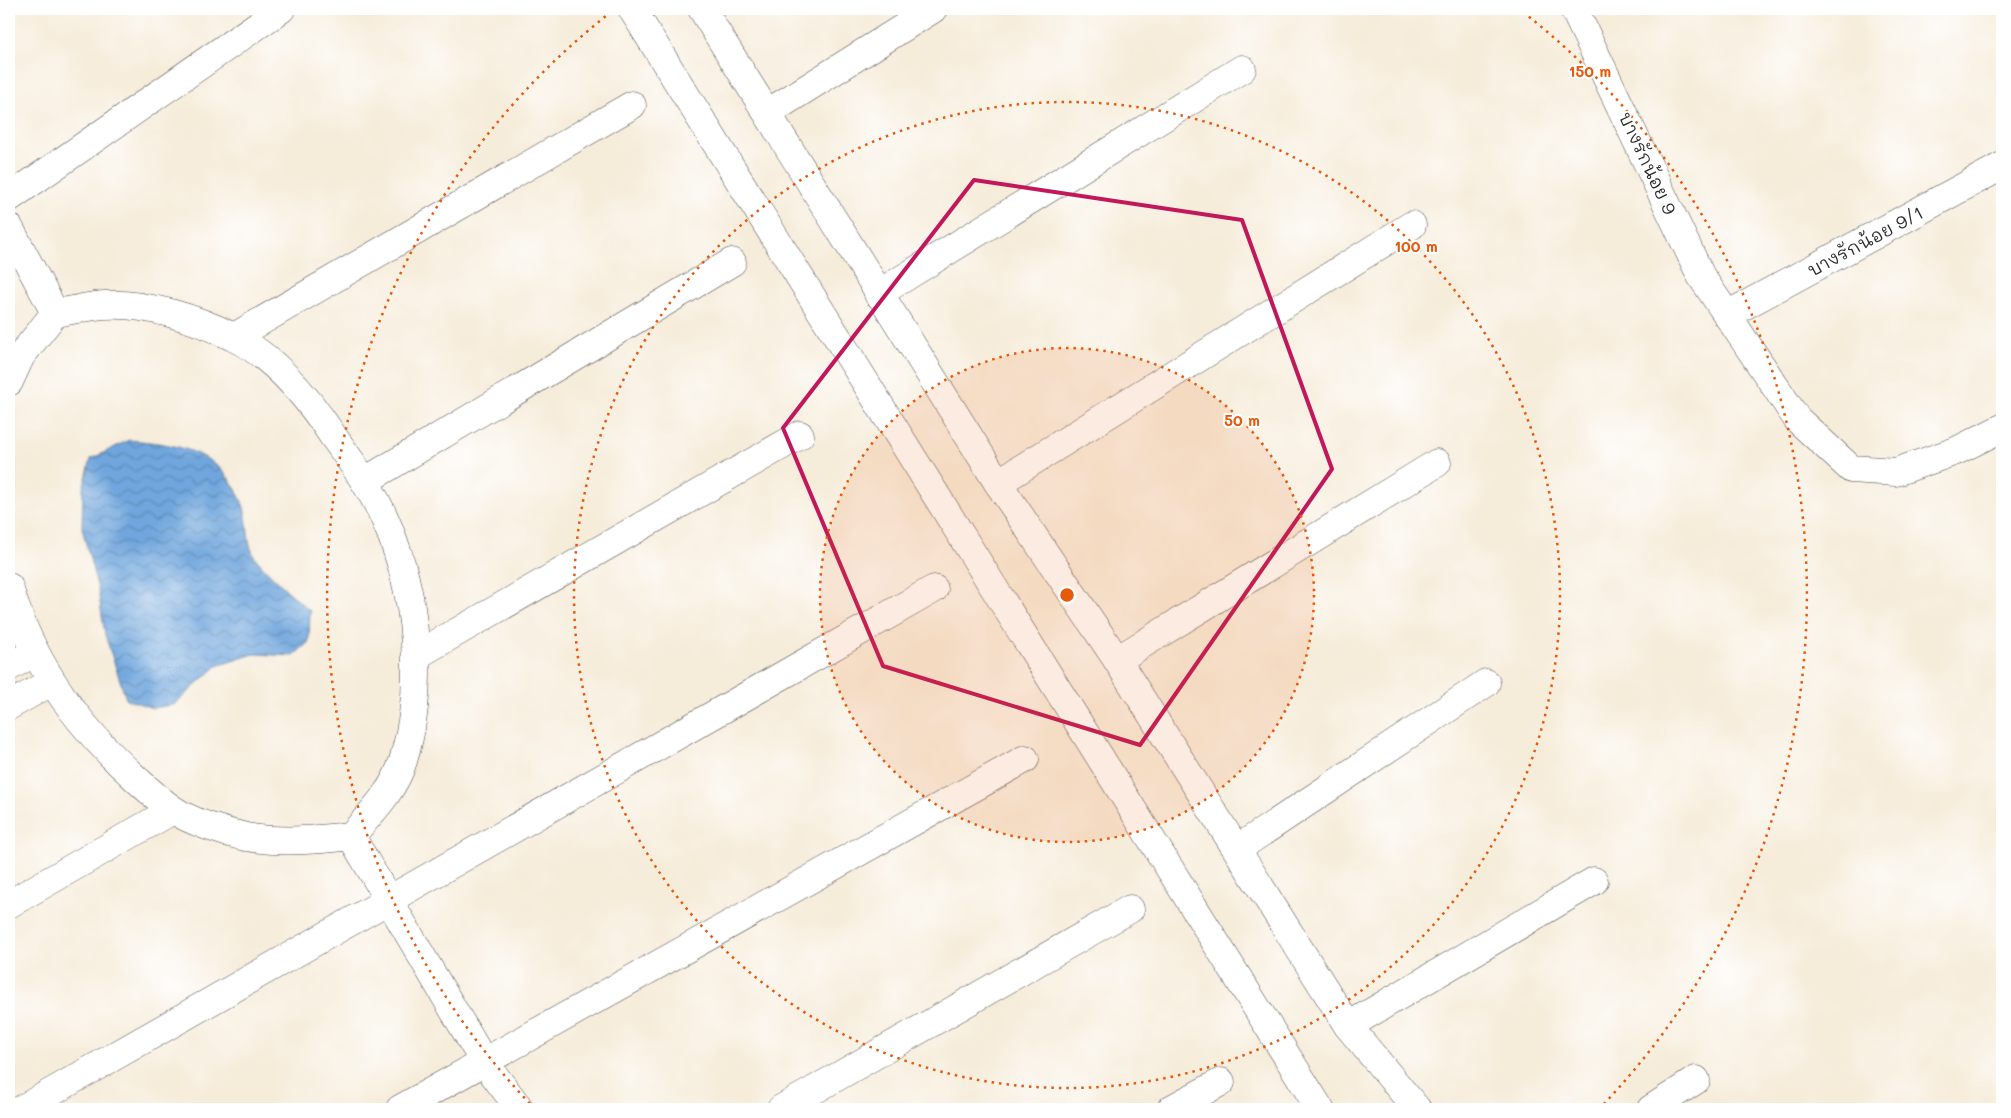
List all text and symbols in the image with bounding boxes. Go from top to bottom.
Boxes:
text: 150 m [1569,61,1611,81]
street label: บางรักน้อย 9 [1614,108,1682,219]
street label: บางรักน้อย 9/1 [1803,200,1927,282]
text: 100 m [1394,236,1438,256]
text: 50 m [1224,410,1260,430]
centre of rings [1058,586,1076,604]

